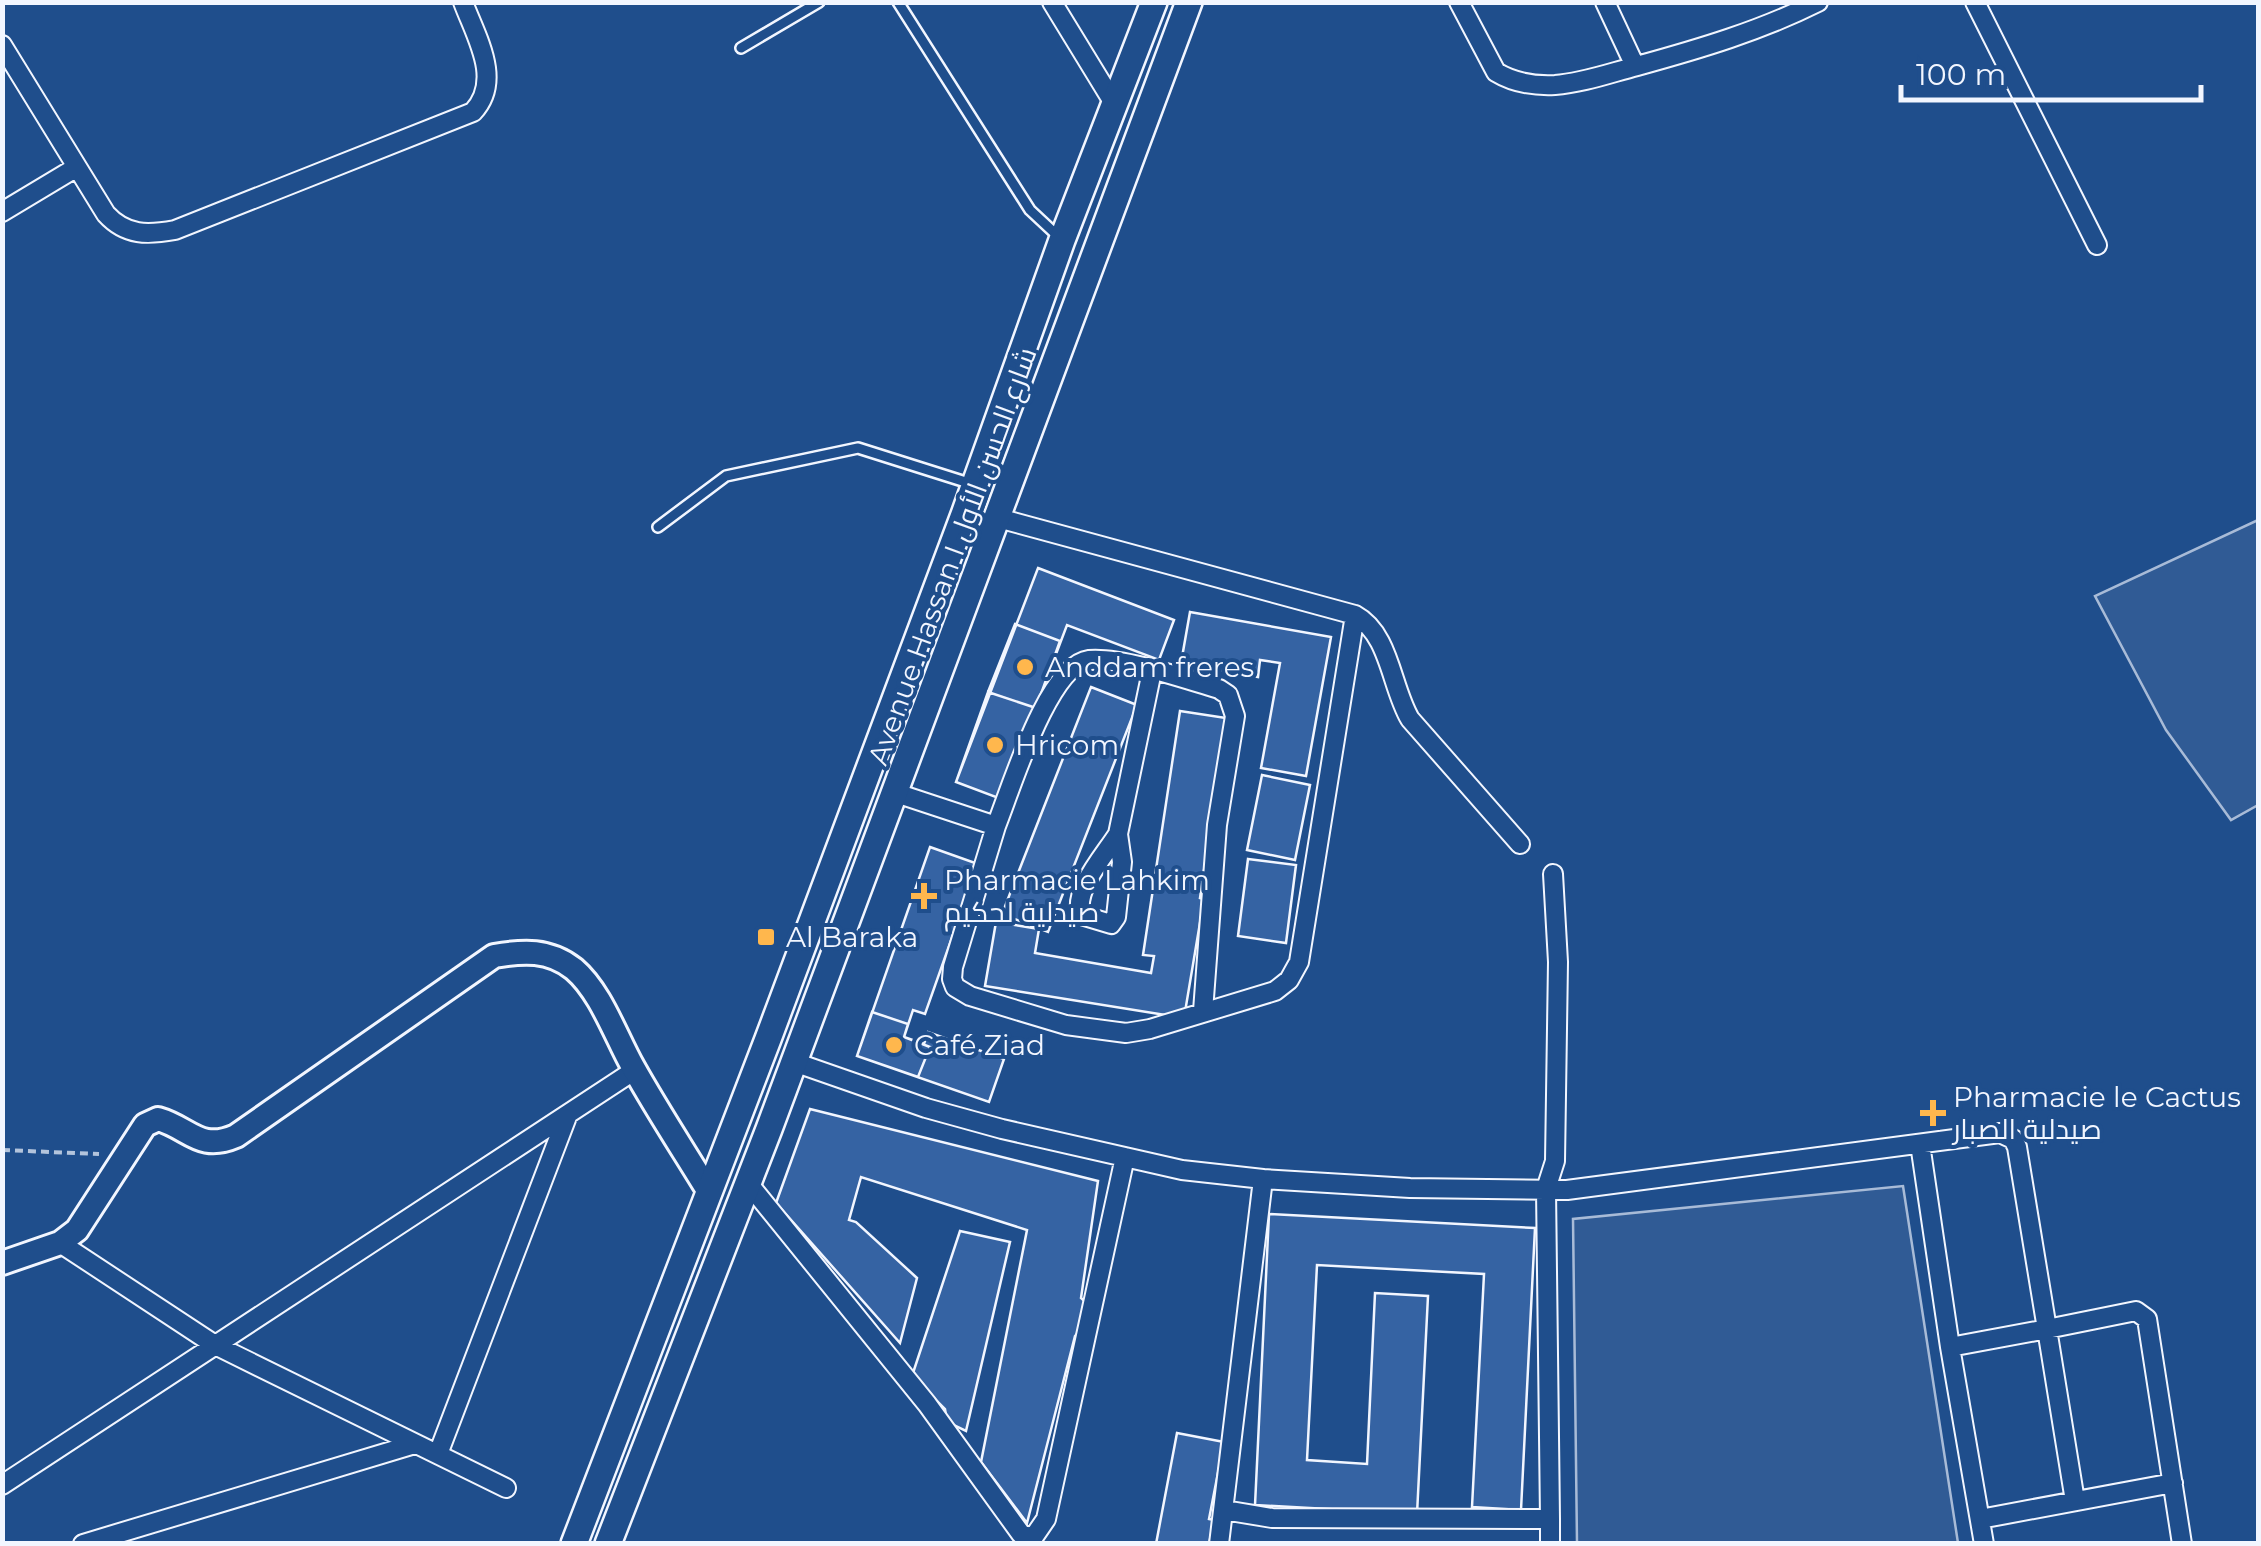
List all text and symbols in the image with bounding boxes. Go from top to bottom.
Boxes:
scale bar [1901,40,2201,102]
text: 100 m [1916,56,2006,93]
street label: Avenue Hassan I شارع الحسن الأول [860,343,1045,770]
place label: Anddam freres [1045,650,1254,684]
marker: Anddam freres [1014,656,1036,678]
place label: Hricom [1015,728,1119,762]
marker: Hricom [984,734,1006,756]
place label: Pharmacie Lahkim صيدلية لحكيم [944,863,1210,932]
marker: Pharmacie Lahkim صيدلية لحكيم [913,885,935,907]
place label: Al Baraka [786,920,918,954]
marker: Al Baraka [755,926,777,948]
place label: Café Ziad [914,1028,1045,1062]
marker: Café Ziad [883,1034,905,1056]
place label: Pharmacie le Cactus صيدلية الصبار [1951,1080,2241,1146]
marker: Pharmacie le Cactus صيدلية الصبار [1922,1102,1944,1124]

